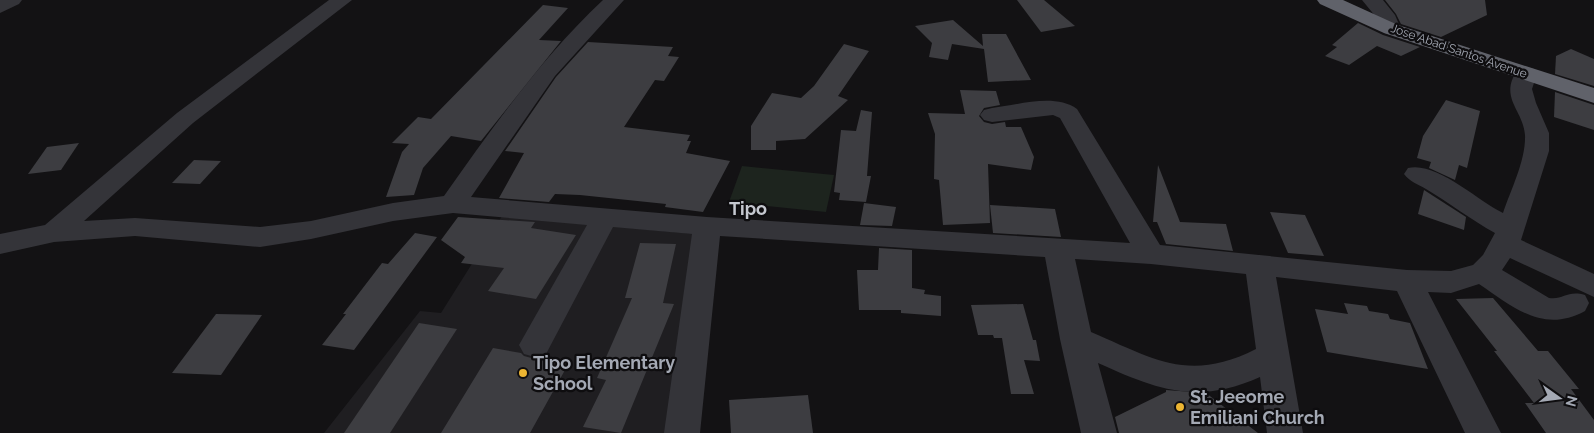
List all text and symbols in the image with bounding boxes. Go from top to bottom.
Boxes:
street label: Jose Abad Santos Avenue [1389,21,1529,81]
district label: Tipo [729,198,767,219]
place label: Tipo Elementary School [533,352,675,394]
marker: Tipo Elementary School [517,367,529,379]
north arrow [1534,373,1584,423]
place label: St. Jeeome Emiliani Church [1190,386,1325,428]
text: N [1563,394,1581,408]
marker: St. Jeeome Emiliani Church [1174,401,1186,413]

